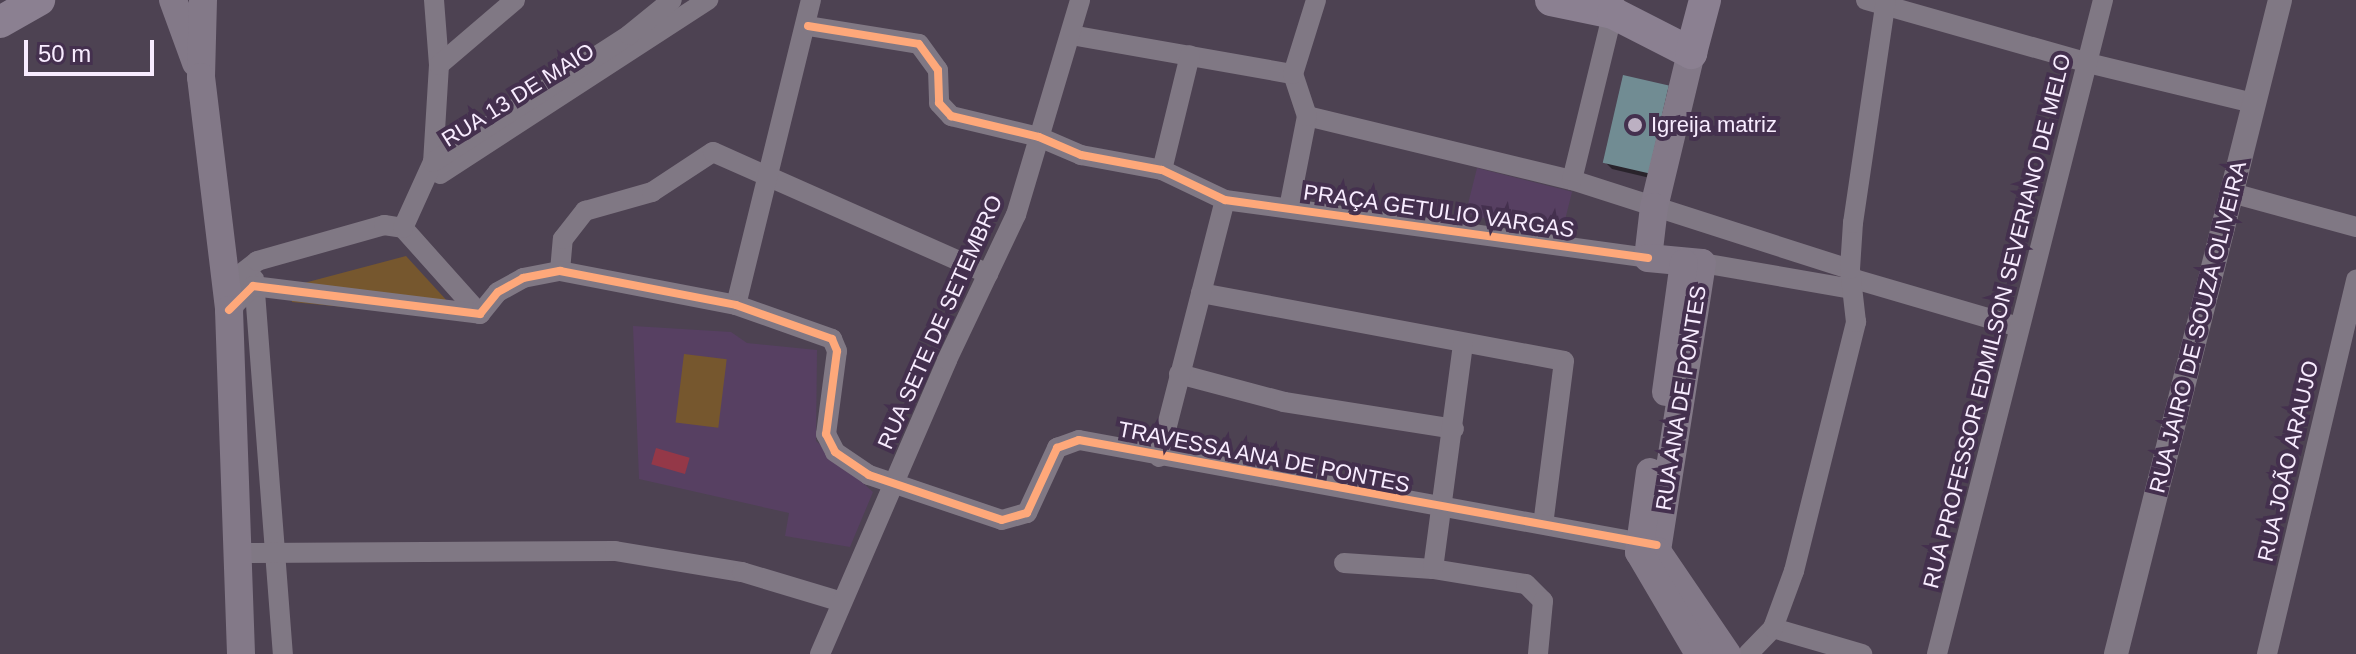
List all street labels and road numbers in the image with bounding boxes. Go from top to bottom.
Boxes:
street label: RUA 13 DE MAIO [436,37,600,153]
street label: RUA PROFESSOR EDMILSON SEVERIANO DE MELO [1918,50,2076,592]
street label: RUA JAIRO DE SOUZA OLIVEIRA [2144,157,2252,497]
street label: PRAÇA GETULIO VARGAS [1301,179,1577,243]
street label: RUA SETE DE SETEMBRO [872,190,1008,454]
street label: RUA ANA DE PONTES [1650,282,1712,514]
street label: RUA JOÃO ARAUJO [2252,357,2324,565]
street label: TRAVESSA ANA DE PONTES [1114,415,1414,499]

